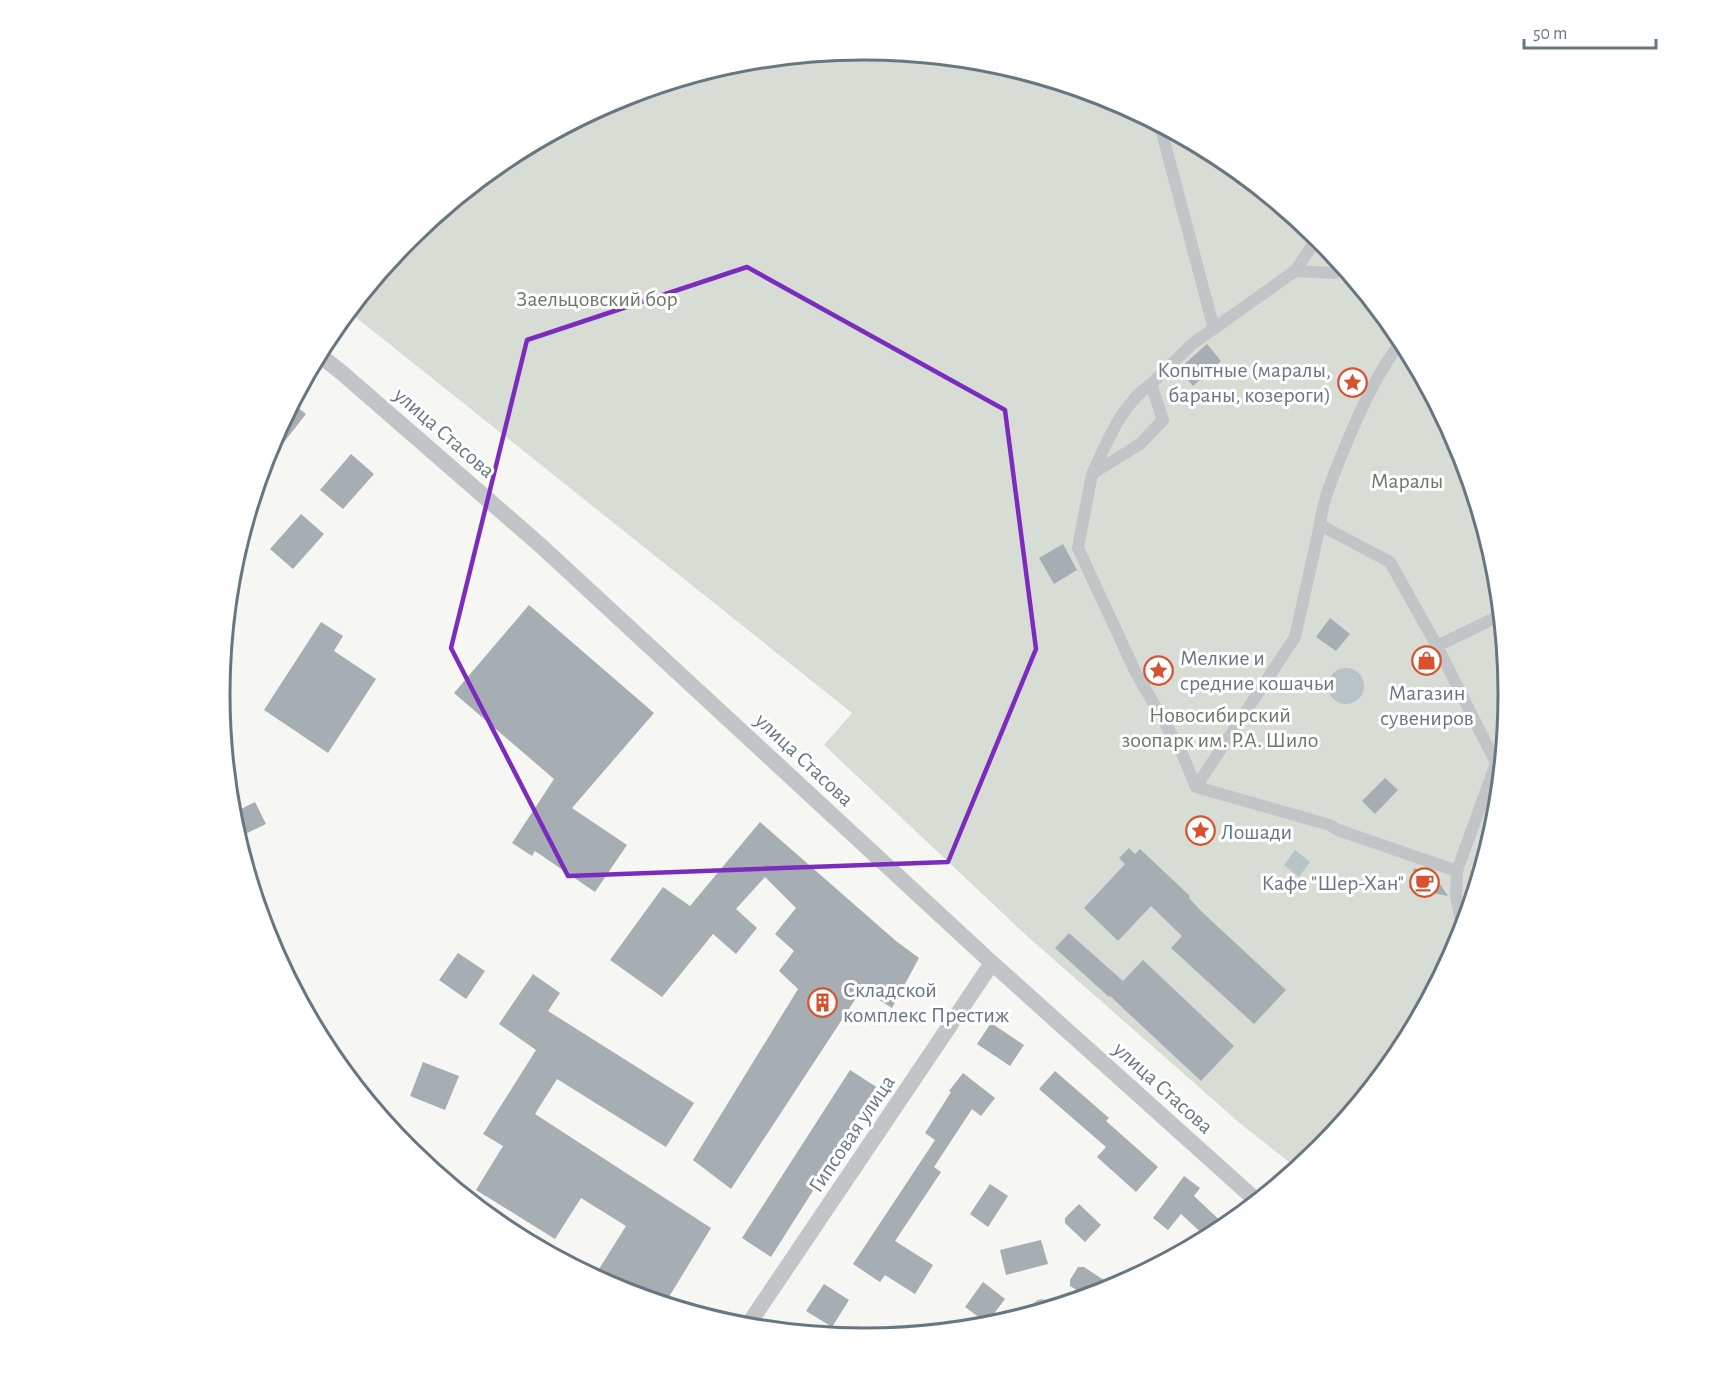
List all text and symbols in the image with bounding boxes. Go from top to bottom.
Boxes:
scale bar [1524,12,1656,50]
text: 50 m [1533,25,1567,43]
park label: Заельцовский бор [516,288,678,310]
place label: Копытные (маралы, бараны, козероги) [1157,359,1331,406]
place icon: Копытные (маралы, бараны, козероги) [1336,366,1368,398]
street label: улица Стасова [389,383,499,482]
park label: Маралы [1371,470,1443,492]
shop icon: Магазин сувениров [1411,644,1443,676]
place label: Мелкие и средние кошачьи [1180,647,1335,694]
place icon: Мелкие и средние кошачьи [1143,654,1175,686]
place label: Магазин сувениров [1380,682,1474,729]
park label: Новосибирский зоопарк им. Р.А. Шило [1122,704,1318,751]
street label: улица Стасова [750,708,858,811]
place icon: Лошади [1184,815,1216,847]
place label: Лошади [1221,821,1292,843]
cafe icon: Кафе "Шер-Хан" [1409,866,1441,898]
place label: Кафе "Шер-Хан" [1261,872,1404,894]
place label: Складской комплекс Престиж [843,979,1009,1026]
building icon: Складской комплекс Престиж [806,986,838,1018]
street label: улица Стасова [1109,1037,1217,1138]
street label: Гипсовая улица [805,1071,899,1196]

